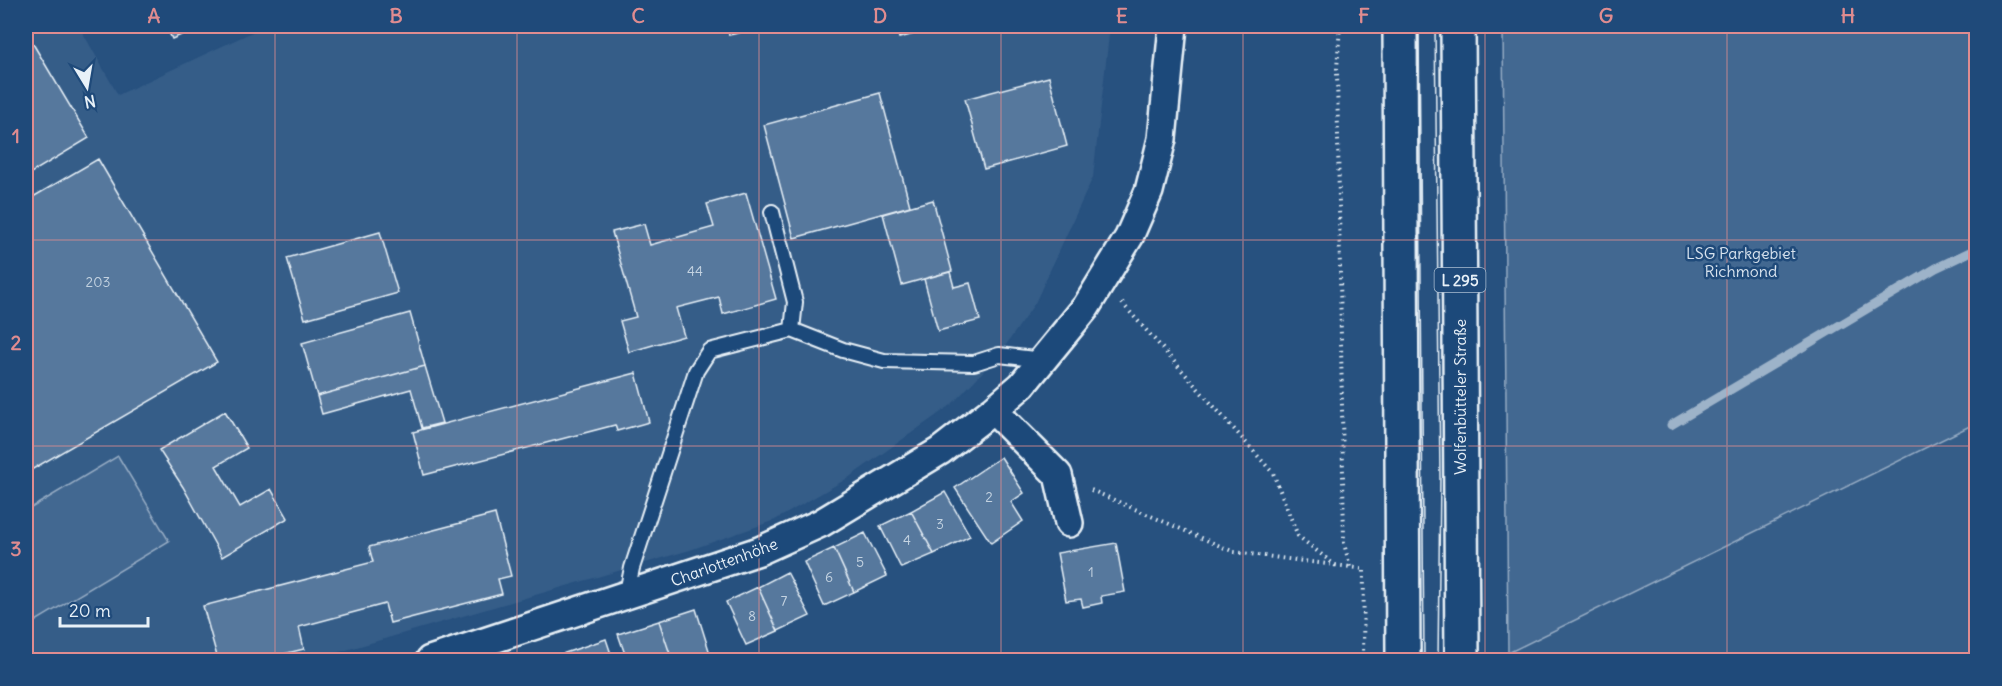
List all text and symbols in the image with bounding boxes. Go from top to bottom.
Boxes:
text: A [148,3,161,28]
text: B [389,3,403,28]
text: C [631,3,645,28]
text: D [873,3,887,28]
text: E [1116,3,1128,28]
text: F [1358,3,1370,28]
text: G [1599,3,1613,28]
text: H [1841,3,1855,28]
north arrow [57,57,117,117]
text: N [83,91,97,113]
text: 1 [12,123,20,148]
park label: LSG Parkgebiet Richmond [1686,243,1797,281]
house number: 44 [687,262,703,280]
road number: L 295 [1434,268,1486,292]
house number: 203 [86,273,110,291]
street label: Wolfenbütteler Straße [1450,319,1470,475]
text: 2 [11,330,22,355]
house number: 2 [985,488,993,506]
house number: 3 [936,515,944,533]
house number: 4 [903,531,911,549]
street label: Charlottenhöhe [668,533,780,591]
text: 3 [10,536,22,561]
house number: 5 [856,553,864,571]
house number: 1 [1088,563,1094,581]
house number: 6 [825,568,833,586]
scale bar [60,590,148,628]
house number: 7 [781,592,788,610]
text: 20 m [69,599,111,622]
house number: 8 [748,607,756,625]

